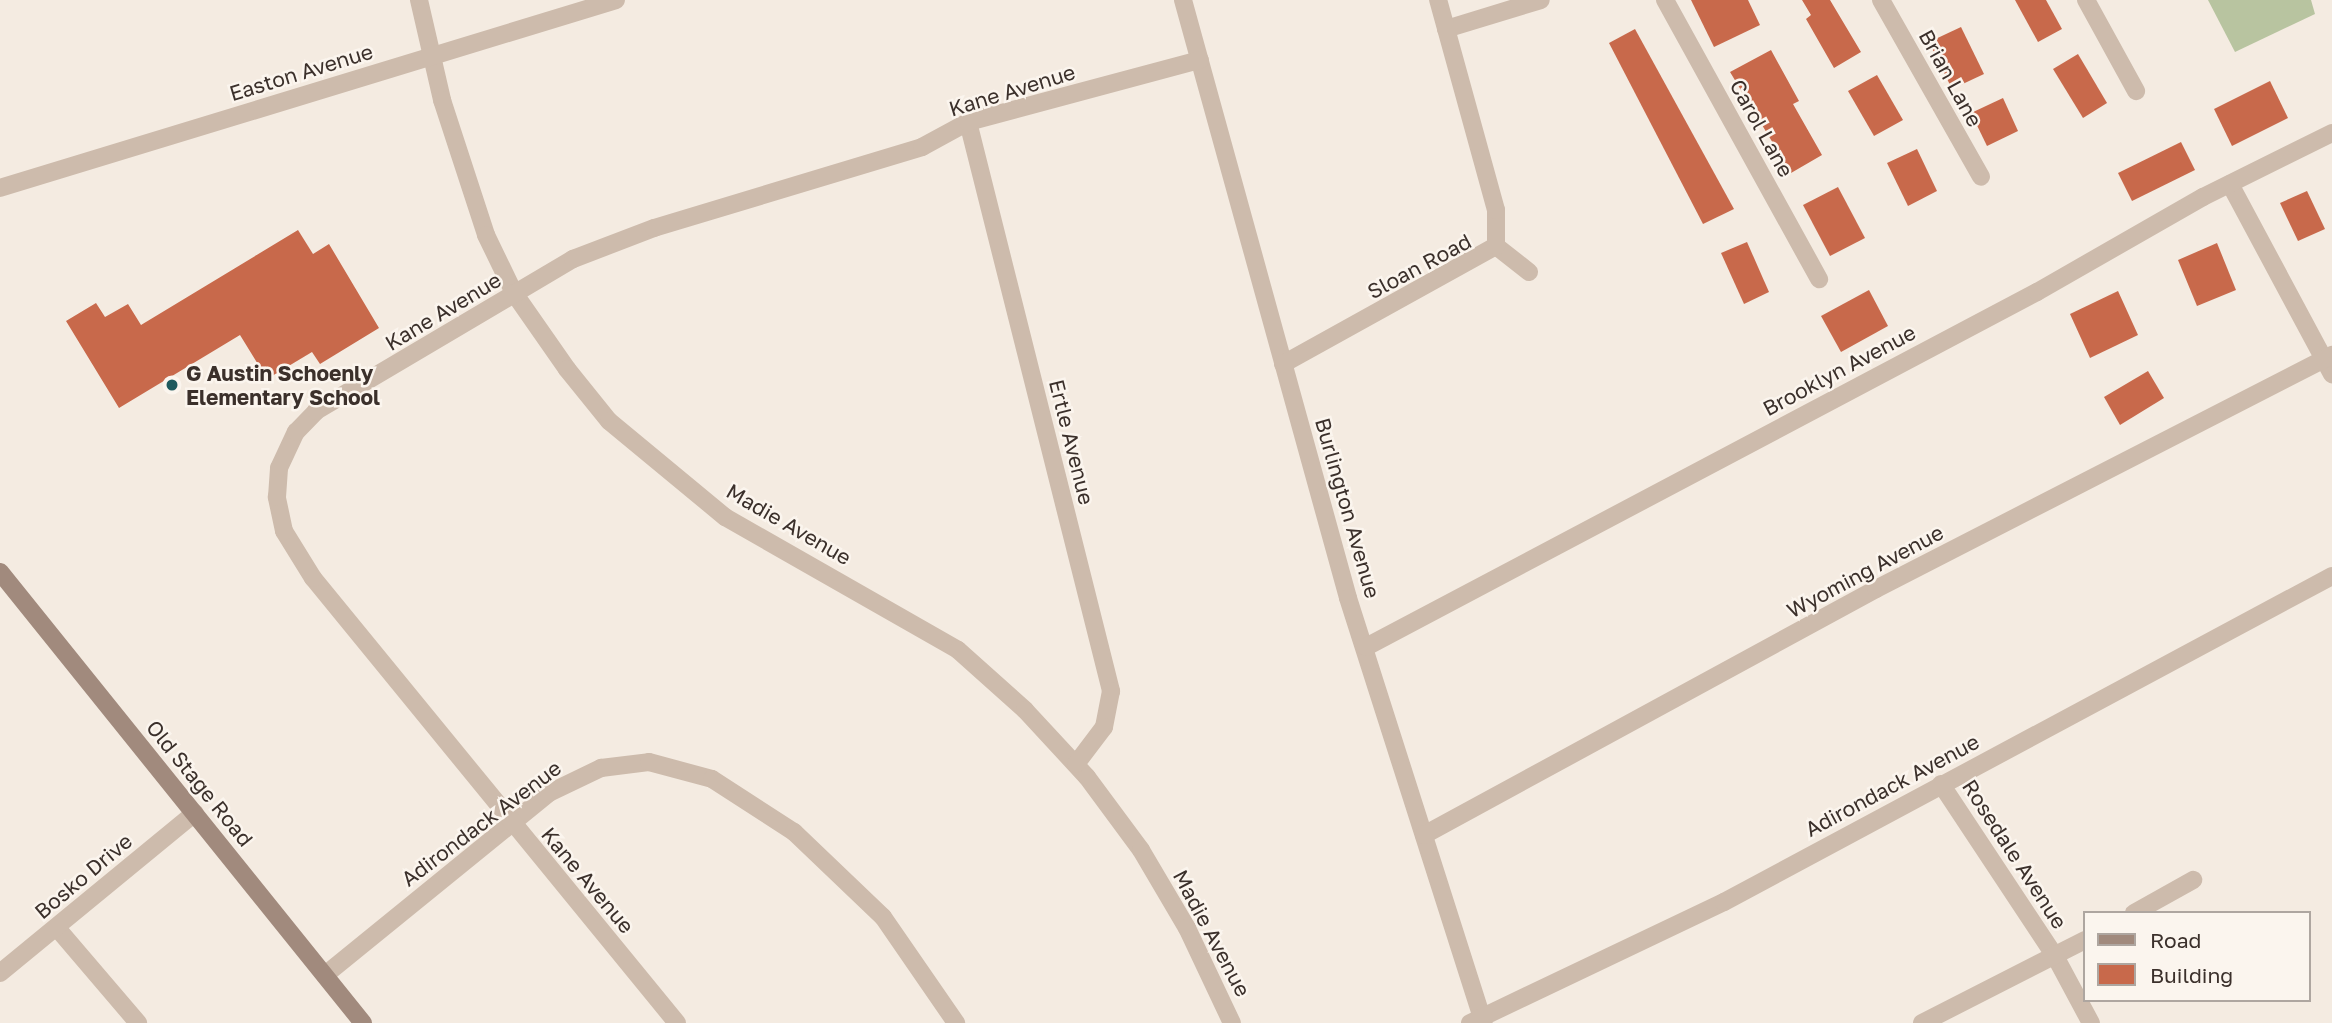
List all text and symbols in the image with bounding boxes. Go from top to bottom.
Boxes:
street label: Brian Lane [1914,25,1988,131]
street label: Easton Avenue [226,38,376,106]
street label: Kane Avenue [946,59,1078,121]
street label: Carol Lane [1725,75,1799,181]
street label: Sloan Road [1363,228,1475,304]
street label: Kane Avenue [381,267,505,355]
street label: Brooklyn Avenue [1758,319,1920,421]
place label: G Austin Schoenly Elementary School [186,360,380,410]
marker: G Austin Schoenly Elementary School [164,377,180,393]
street label: Ertle Avenue [1044,377,1100,507]
street label: Burlington Avenue [1310,415,1386,601]
street label: Madie Avenue [722,478,856,570]
street label: Wyoming Avenue [1782,519,1948,623]
street label: Old Stage Road [141,715,259,851]
street label: Adirondack Avenue [1801,728,1983,842]
street label: Adirondack Avenue [396,755,566,891]
street label: Rosedale Avenue [1957,775,2073,933]
street label: Kane Avenue [536,822,640,938]
street label: Bosko Drive [29,828,137,924]
street label: Madie Avenue [1168,865,1256,1001]
legend [2084,911,2311,1002]
text: Road [2150,927,2201,953]
text: Building [2150,962,2233,988]

